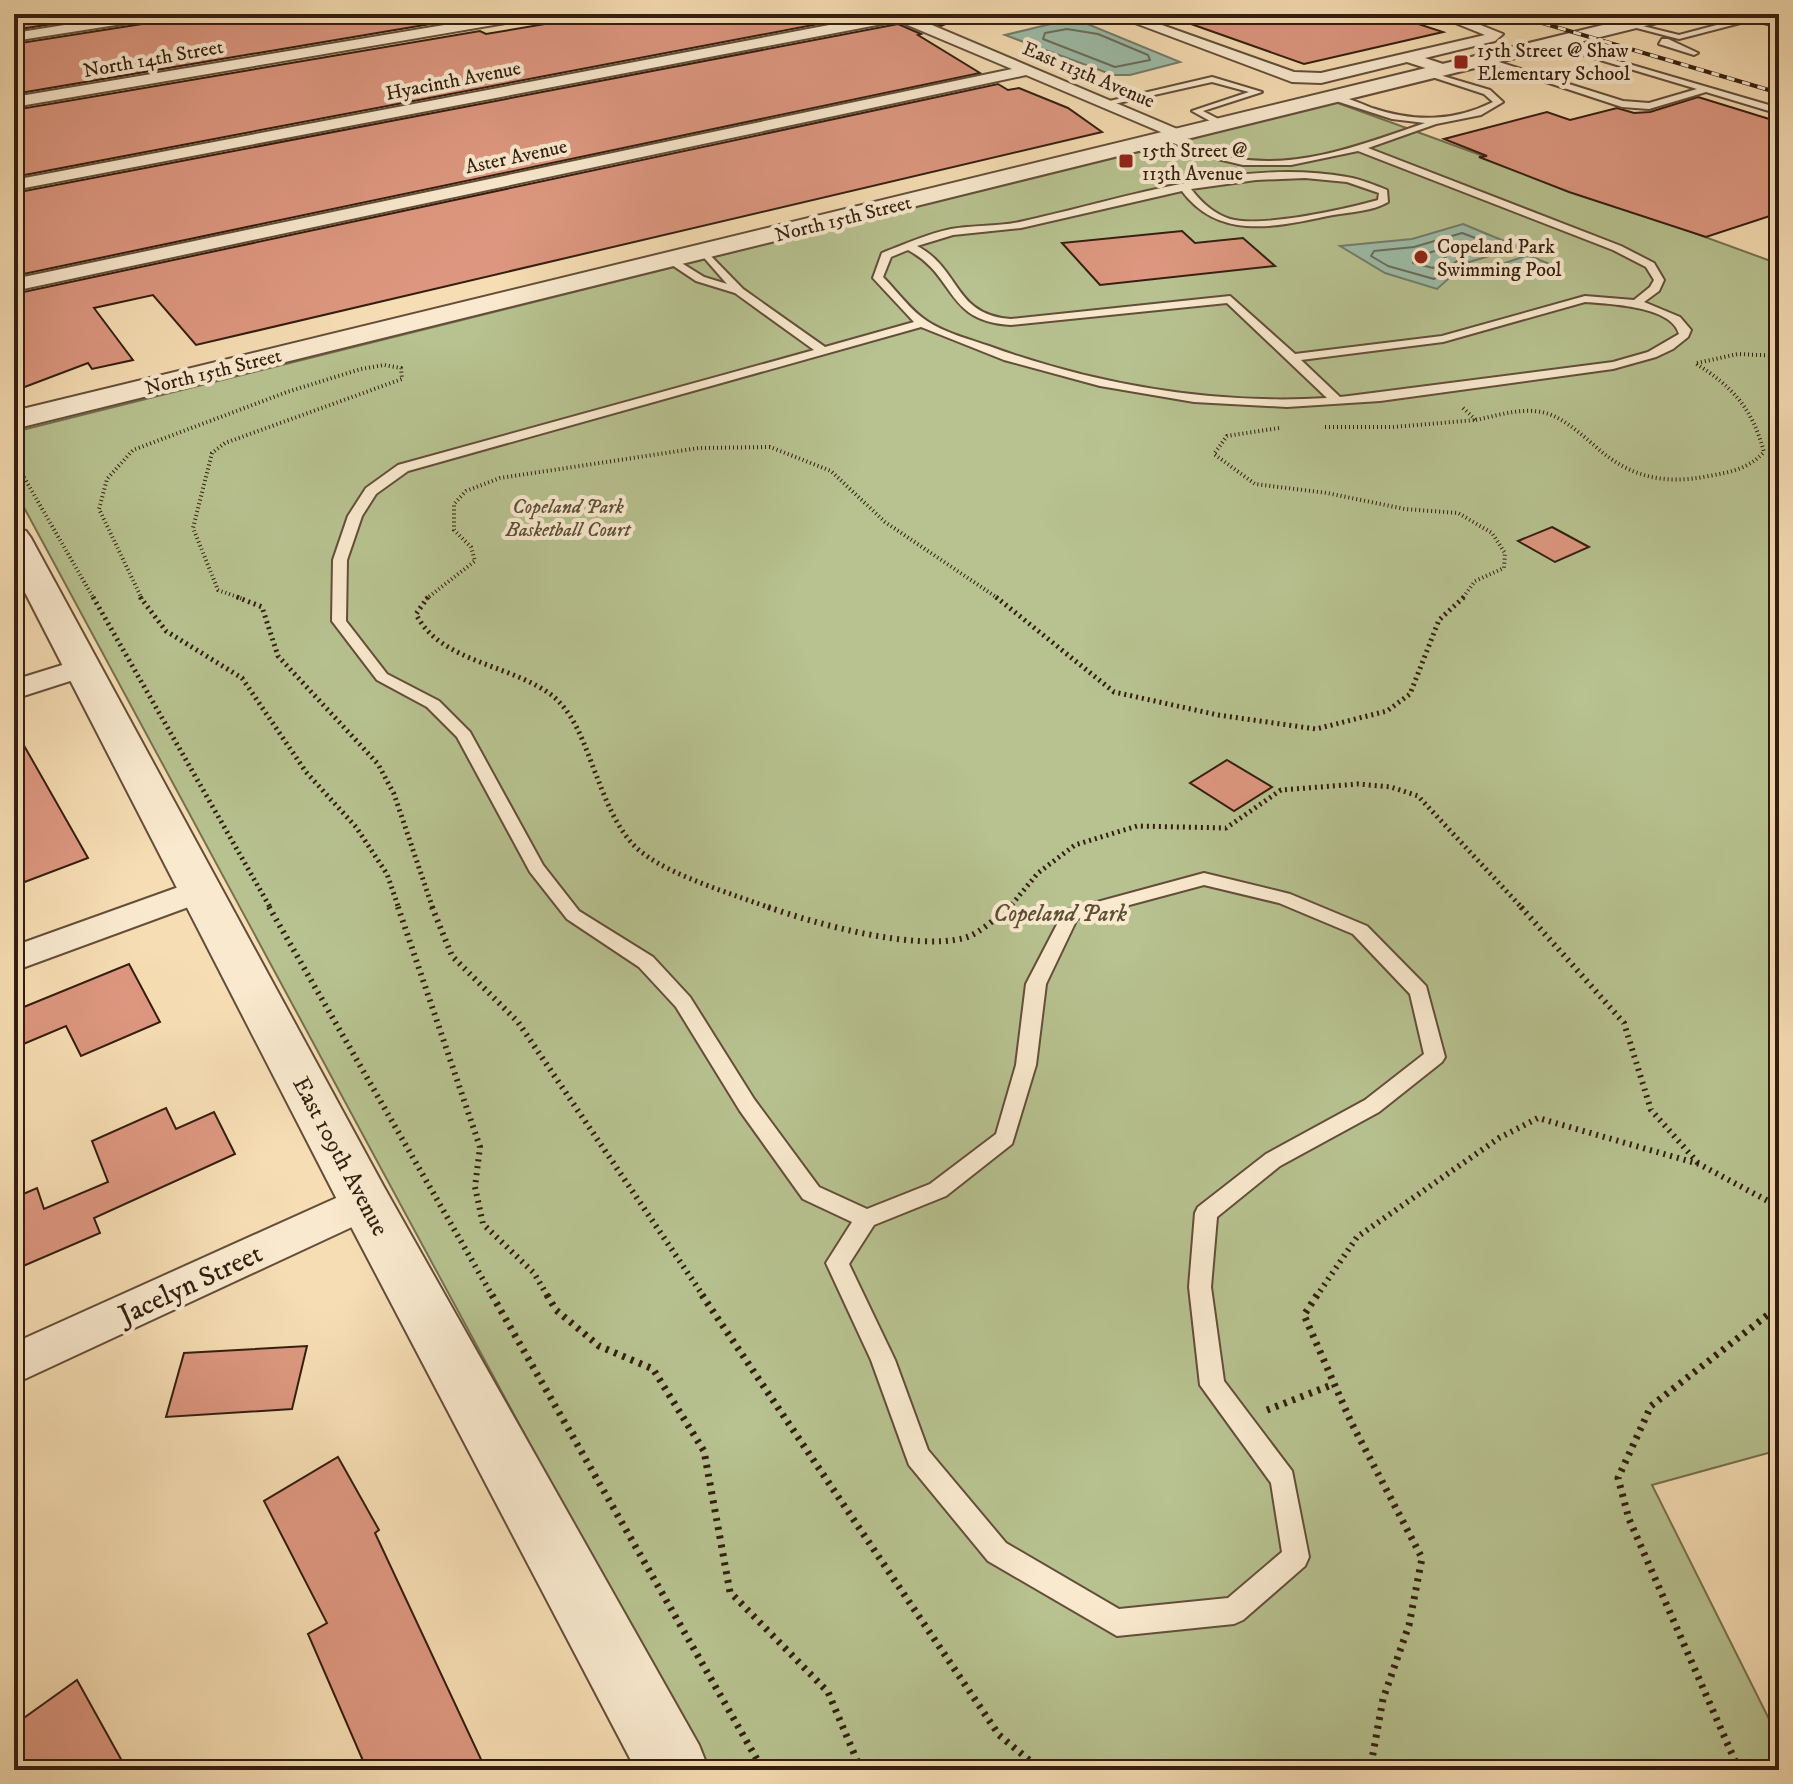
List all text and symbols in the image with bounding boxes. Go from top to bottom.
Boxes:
street label: North 14th Street [81,35,225,84]
street label: East 113th Avenue [1019,36,1158,114]
place label: 15th Street @ Shaw Elementary School [1477,39,1630,87]
marker: 15th Street @ Shaw Elementary School [1452,53,1470,71]
street label: Hyacinth Avenue [384,56,523,107]
street label: Aster Avenue [463,134,570,180]
place label: 15th Street @ 113th Avenue [1142,139,1247,187]
marker: 15th Street @ 113th Avenue [1117,152,1135,170]
street label: North 15th Street [772,190,914,249]
place label: Copeland Park Swimming Pool [1437,235,1562,283]
marker: Copeland Park Swimming Pool [1412,248,1430,266]
street label: North 15th Street [142,343,284,402]
park label: Copeland Park Basketball Court [505,495,632,543]
park label: Copeland Park [993,899,1127,929]
street label: East 109th Avenue [285,1072,395,1241]
street label: Jacelyn Street [111,1236,268,1334]

